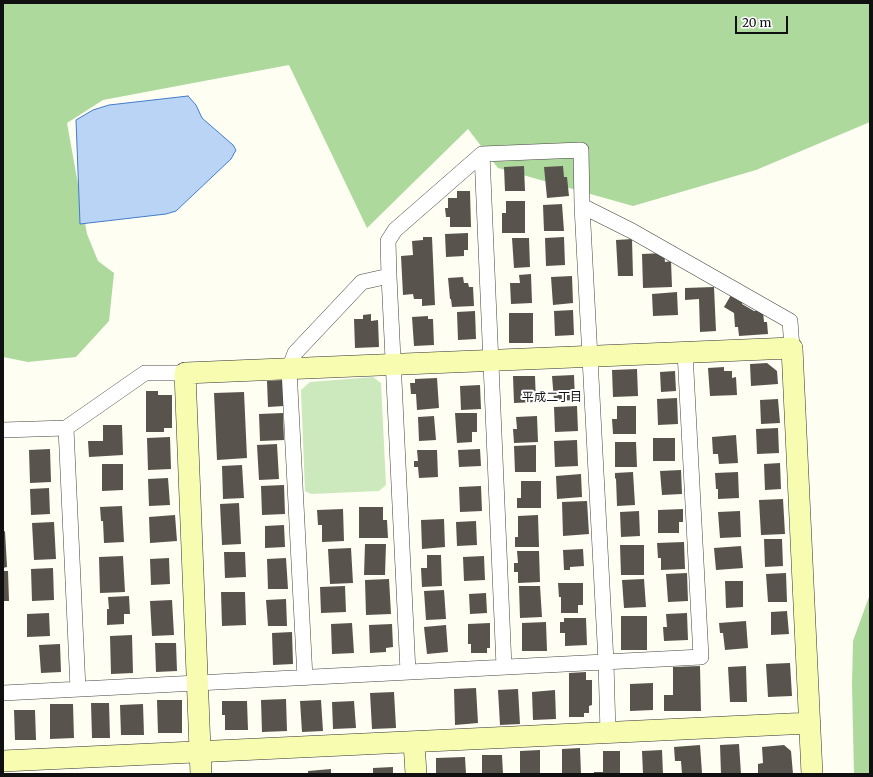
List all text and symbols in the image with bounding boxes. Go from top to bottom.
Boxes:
scale bar [737,8,790,34]
text: 20 m [742,15,771,30]
district label: 平成二丁目 [522,391,582,405]

